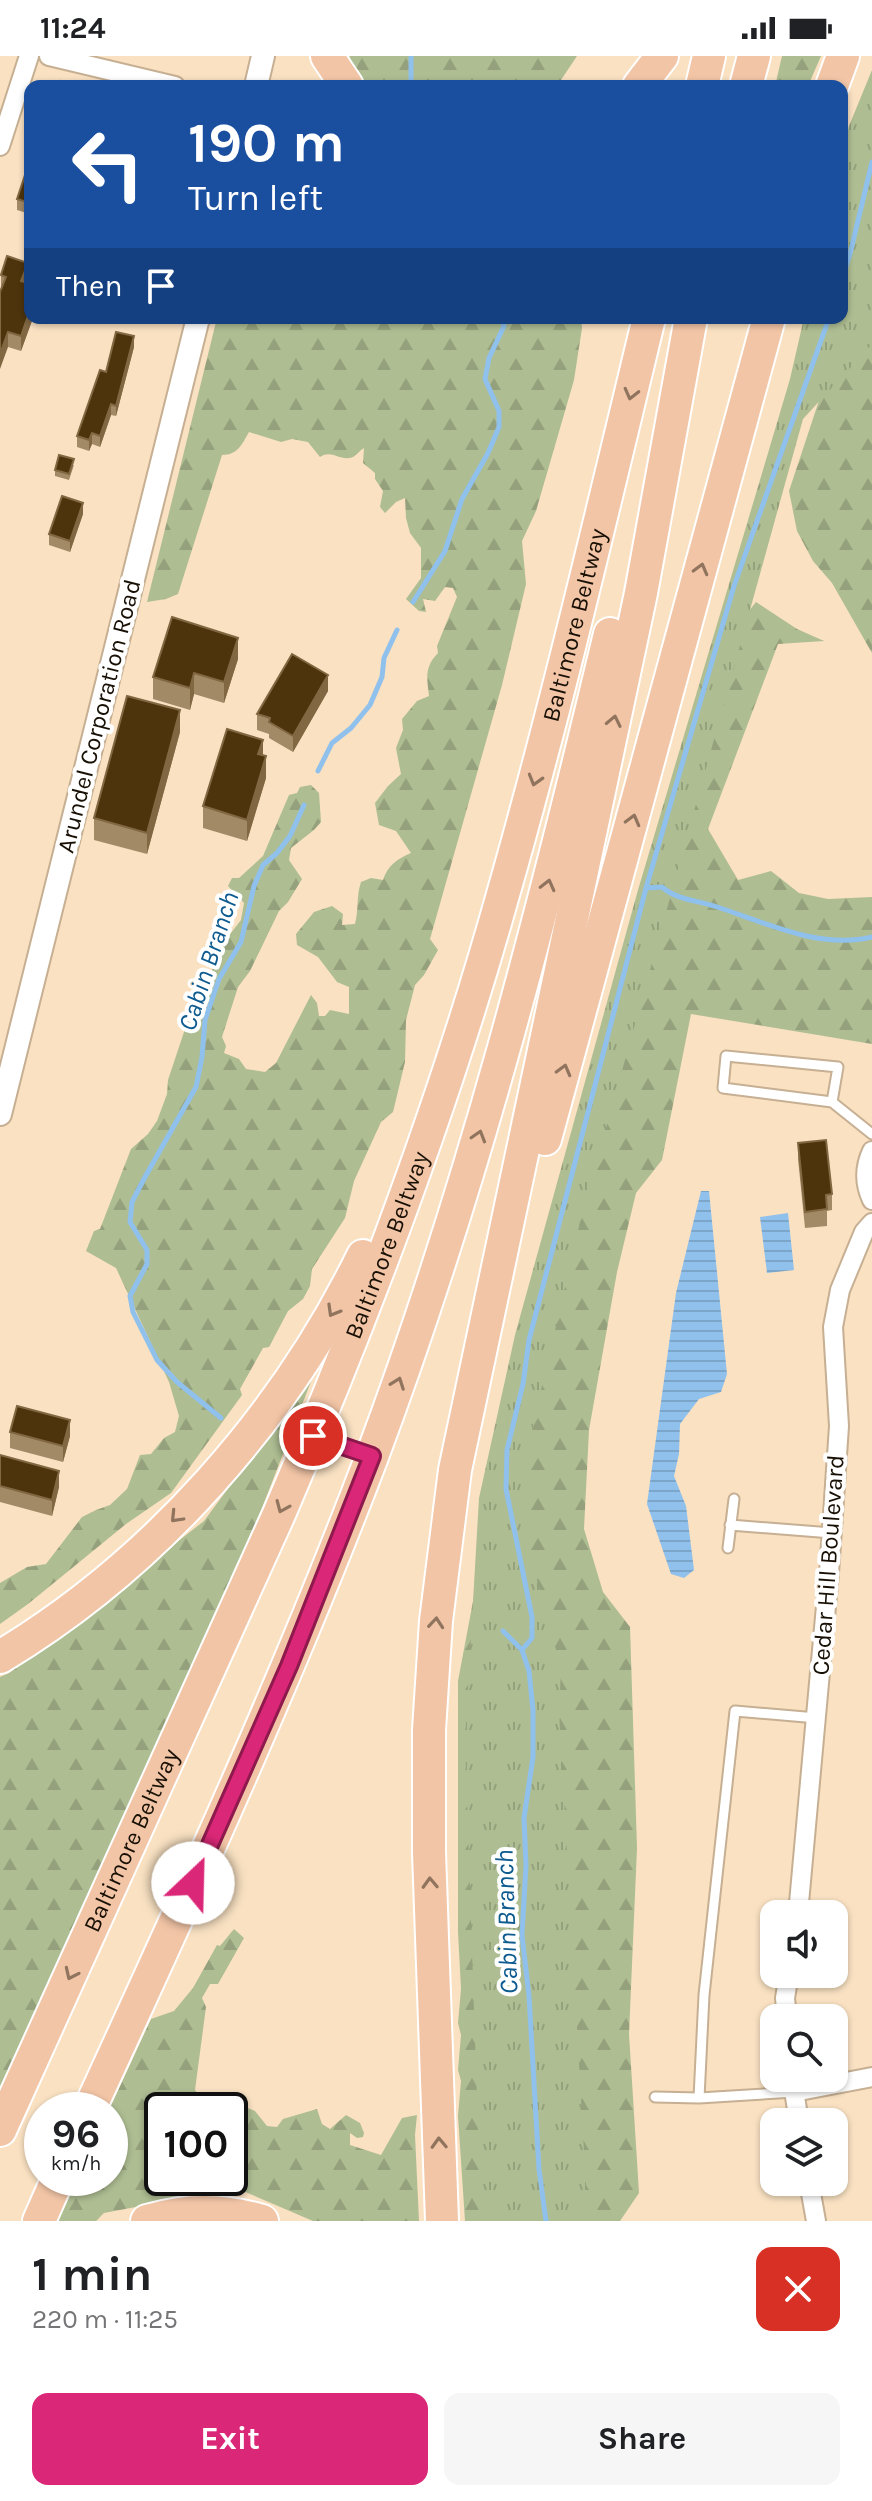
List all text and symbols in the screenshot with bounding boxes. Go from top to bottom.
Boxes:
text: 11:24 [40,10,105,46]
text: 190 m [188,110,345,175]
icon: left [56,112,160,216]
text: Turn left [188,177,323,219]
icon: arrive [139,264,183,308]
text: Then [56,268,123,304]
one-way arrow [623,386,640,400]
street label: Baltimore Beltway [536,526,612,725]
one-way arrow [692,562,709,576]
street label: Arundel Corporation Road [51,576,147,856]
one-way arrow [604,715,621,728]
one-way arrow [528,773,545,787]
one-way arrow [623,813,640,827]
one-way arrow [539,879,556,893]
water label: Cabin Branch [171,888,246,1035]
one-way arrow [555,1064,571,1078]
one-way arrow [470,1129,486,1143]
street label: Baltimore Beltway [339,1148,434,1343]
one-way arrow [327,1302,343,1317]
one-way arrow [388,1377,404,1391]
pin [279,1402,347,1470]
icon: arrive [291,1414,335,1458]
street label: Cedar Hill Boulevard [806,1454,850,1676]
one-way arrow [275,1499,291,1513]
one-way arrow [170,1508,185,1522]
one-way arrow [427,1617,444,1630]
street label: Baltimore Beltway [78,1744,185,1936]
position arrow [151,1841,235,1925]
water label: Cabin Branch [488,1849,525,1995]
one-way arrow [421,1876,438,1889]
map controls [760,1900,848,2196]
button: sound [760,1900,848,1988]
one-way arrow [65,1966,81,1980]
button: search [760,2004,848,2092]
speed limit sign: 100 [144,2092,248,2196]
button: layers [760,2108,848,2196]
text: 96 [52,2110,100,2157]
one-way arrow [431,2136,448,2149]
text: km/h [51,2152,101,2175]
text: 1 min [32,2246,152,2302]
button: close [756,2247,840,2331]
text: 220 m · 11:25 [32,2304,178,2335]
button: Exit [32,2393,428,2485]
button: Share [444,2393,840,2485]

